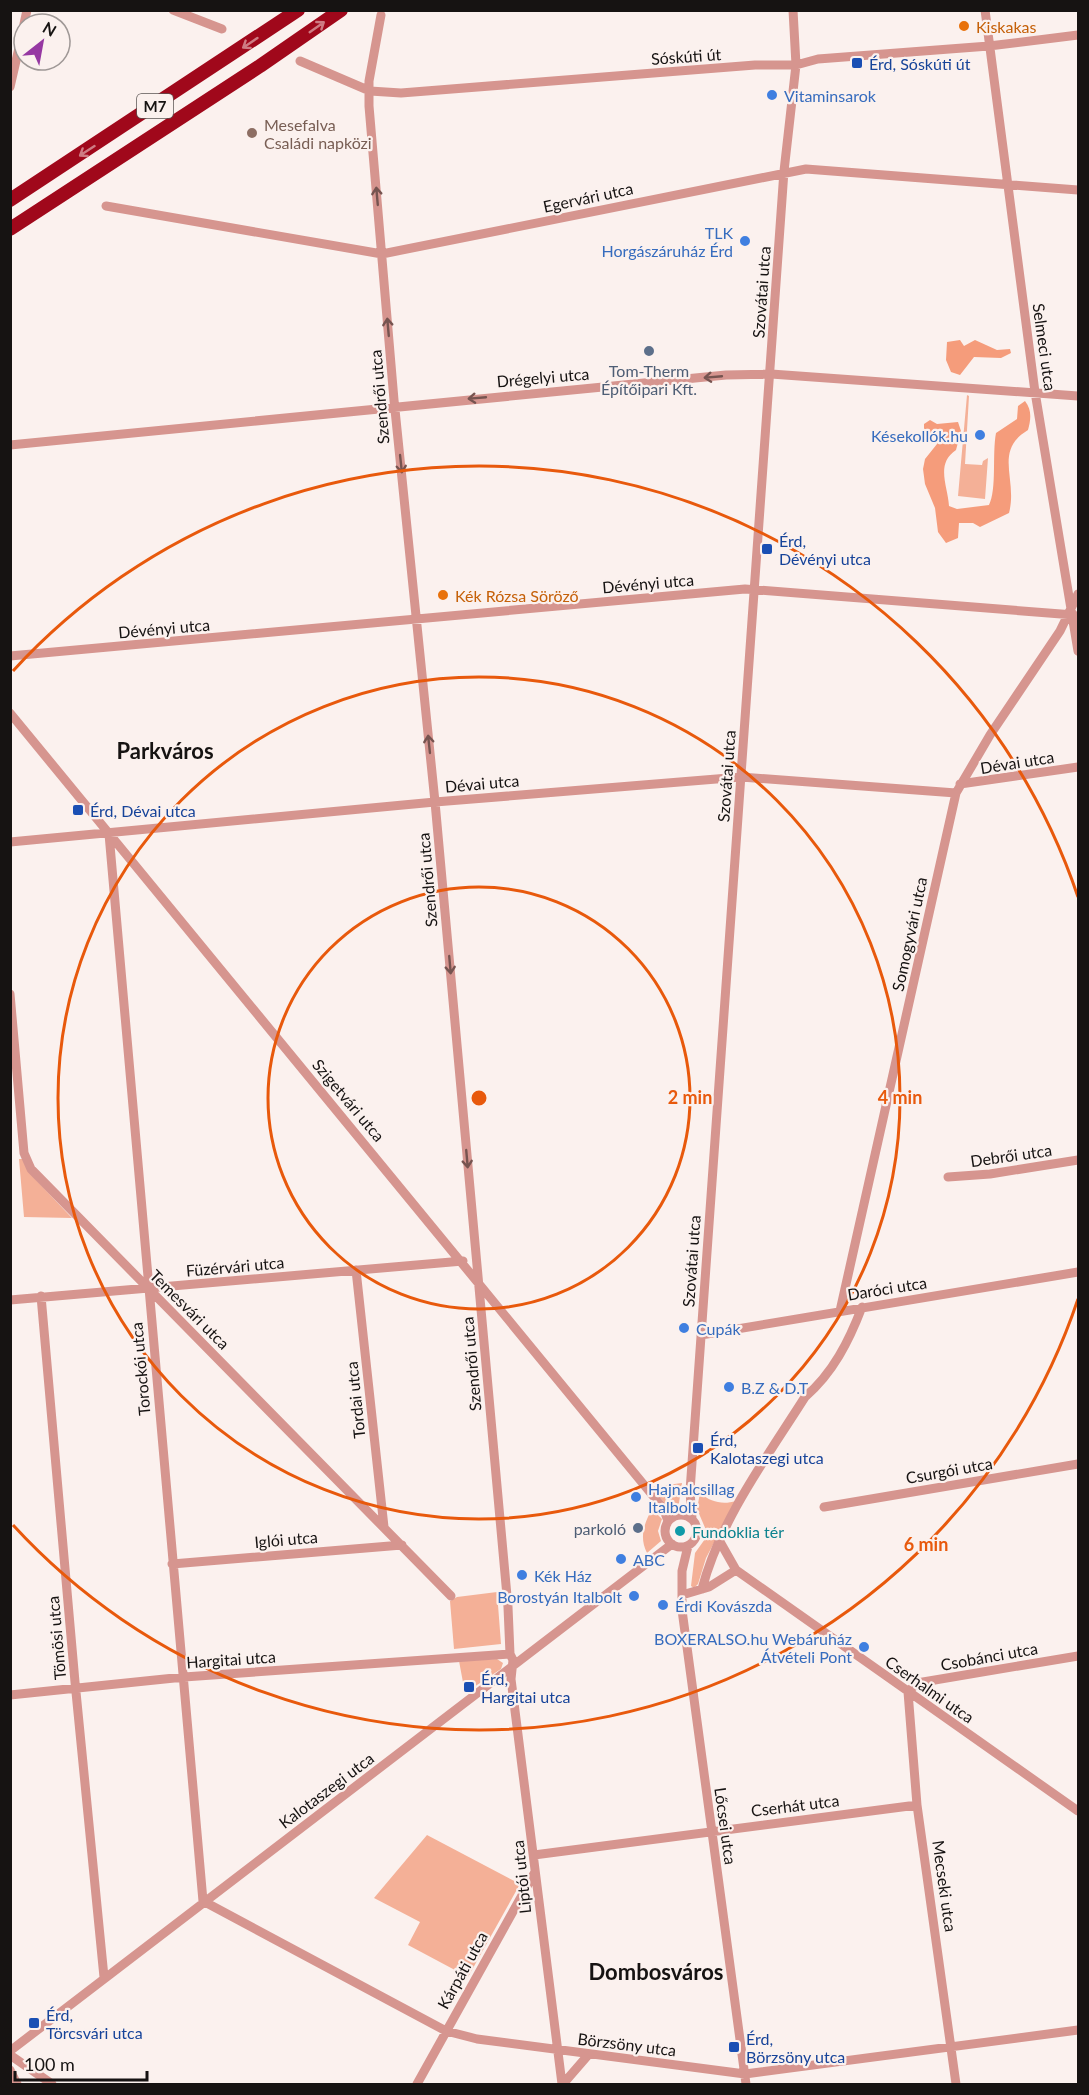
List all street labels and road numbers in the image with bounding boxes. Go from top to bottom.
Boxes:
street label: Sóskúti út [650,44,722,68]
road number: M7 [137,94,173,118]
street label: Egervári utca [541,178,635,216]
street label: Szovátai utca [748,245,774,339]
street label: Selmeci utca [1029,302,1061,392]
street label: Szendrői utca [365,349,393,445]
street label: Drégelyi utca [496,363,590,391]
street label: Dévényi utca [601,570,695,596]
street label: Dévényi utca [117,615,211,641]
street label: Szovátai utca [713,729,739,823]
street label: Dévai utca [979,747,1055,777]
street label: Dévai utca [444,770,520,796]
street label: Szendrői utca [413,832,441,928]
street label: Somogyvári utca [888,875,930,993]
street label: Szigetvári utca [309,1055,389,1145]
street label: Debrői utca [969,1140,1053,1170]
street label: Szovátai utca [678,1214,704,1308]
street label: Füzérvári utca [185,1252,285,1280]
street label: Temesvári utca [146,1265,234,1353]
street label: Daróci utca [846,1272,928,1304]
street label: Szendrői utca [457,1316,485,1412]
street label: Torockói utca [126,1322,154,1416]
street label: Tordai utca [342,1361,368,1439]
street label: Csurgói utca [904,1453,994,1487]
street label: Iglói utca [254,1527,318,1551]
street label: Tömösi utca [43,1595,69,1681]
street label: Csobánci utca [939,1638,1039,1674]
street label: Hargitai utca [186,1646,276,1672]
street label: Cserhalmi utca [882,1651,978,1727]
street label: Kalotaszegi utca [275,1748,377,1832]
street label: Lőcsei utca [711,1786,741,1866]
street label: Cserhát utca [750,1790,840,1820]
street label: Liptói utca [508,1839,534,1915]
street label: Mecseki utca [929,1839,961,1933]
street label: Kárpáti utca [433,1928,491,2012]
street label: Börzsöny utca [577,2029,677,2059]

